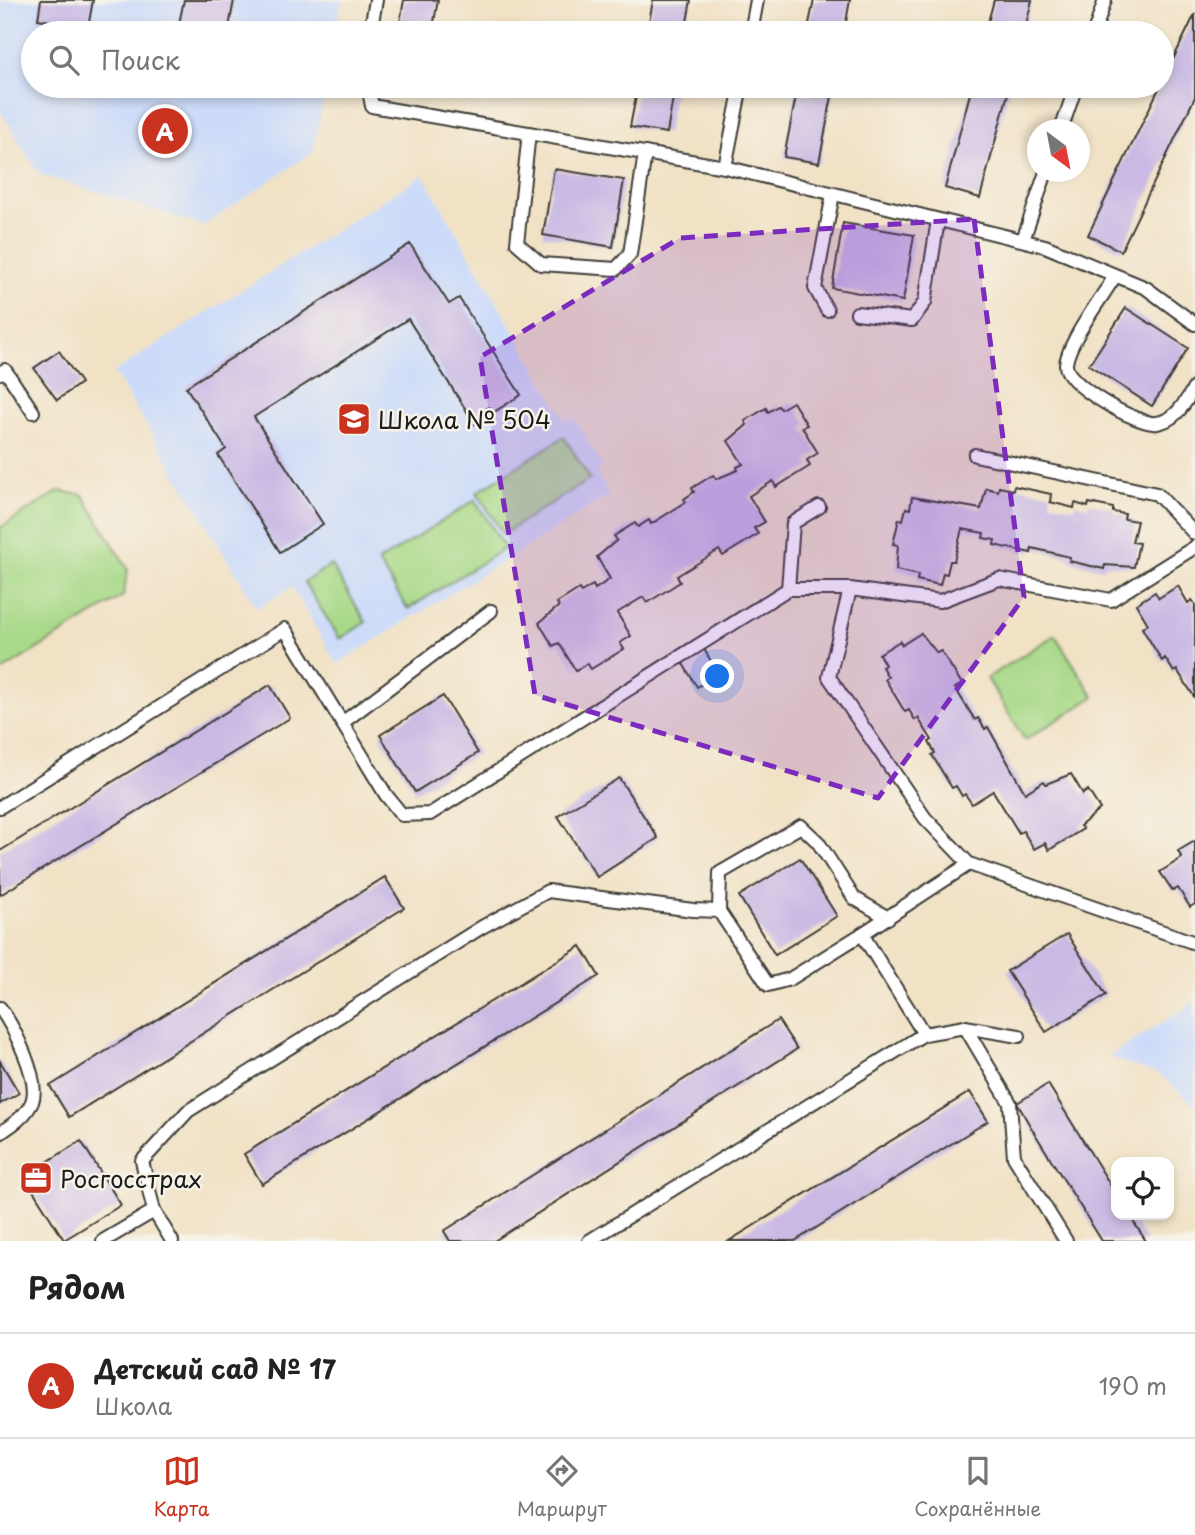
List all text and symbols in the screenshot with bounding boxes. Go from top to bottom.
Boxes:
search box [21,21,1174,98]
text: Поиск [101,40,180,79]
icon: search [45,41,83,79]
pin: A [142,105,188,157]
north arrow [1027,119,1090,182]
school or university icon: Школа № 504 [335,400,373,438]
place label: Школа № 504 [378,401,551,437]
your location [700,659,734,693]
map controls [1111,1157,1174,1220]
button: locate [1111,1157,1174,1220]
office icon: Росгосстрах [17,1159,55,1197]
place label: Росгосстрах [60,1160,202,1196]
text: Рядом [28,1264,126,1309]
text: Детский сад № 17 [95,1349,336,1388]
text: A [42,1368,60,1403]
text: 190 m [1099,1368,1167,1403]
text: Школа [95,1388,172,1423]
tab: Карта [154,1452,210,1522]
tab: Маршрут [517,1452,607,1522]
tab: Сохранённые [914,1452,1041,1522]

